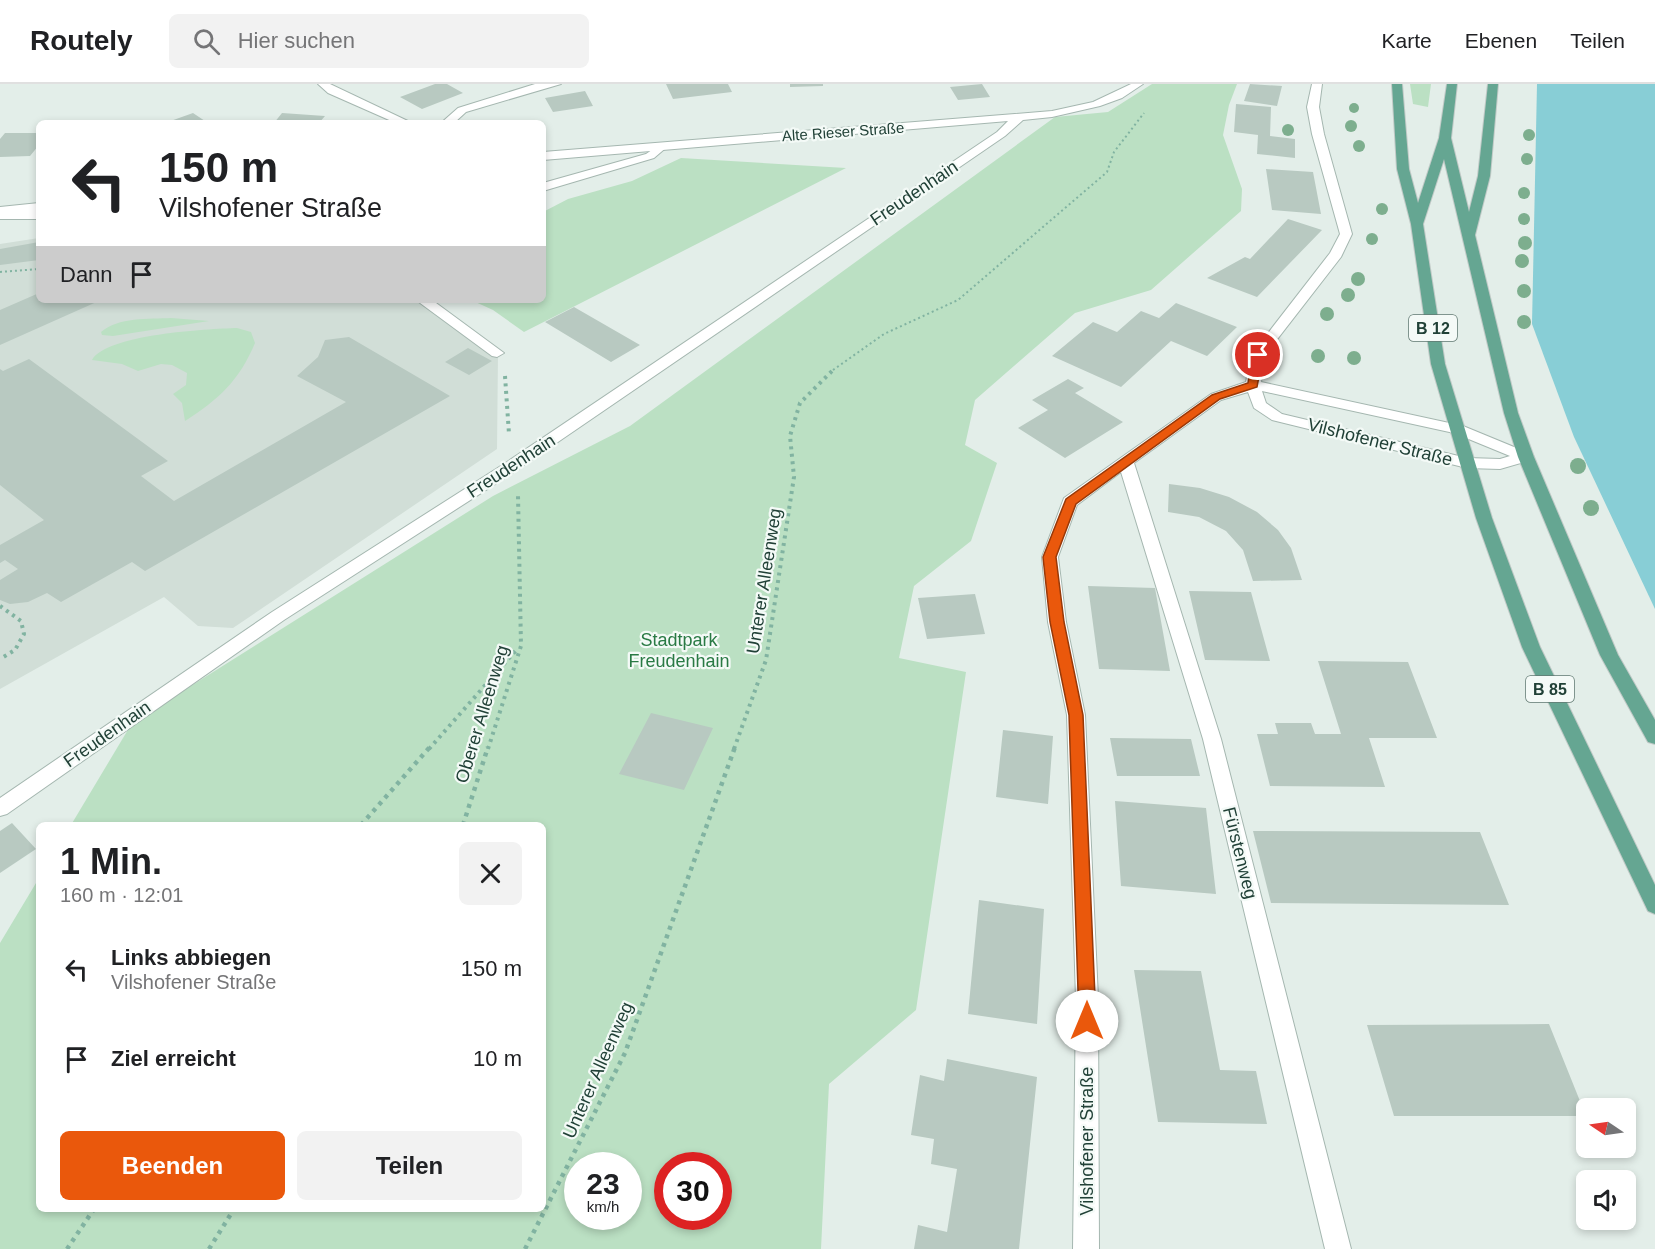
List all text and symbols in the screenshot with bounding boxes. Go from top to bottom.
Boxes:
search box [169,14,589,68]
text: Routely [30,25,133,56]
icon: search [190,25,223,58]
text: Hier suchen [238,28,355,53]
text: Karte [1382,29,1432,52]
text: Ebenen [1465,29,1537,52]
text: Teilen [1570,29,1625,52]
street label: Alte Rieser Straße [781,119,905,144]
icon: left [60,144,138,222]
text: 150 m [159,144,278,191]
street label: Freudenhain [867,156,961,230]
text: Vilshofener Straße [159,193,382,223]
icon: arrive [125,258,158,291]
text: Dann [60,262,113,287]
road number: B 12 [1409,315,1457,341]
pin [1232,329,1283,380]
icon: arrive [1241,338,1274,371]
street label: Vilshofener Straße [1305,414,1455,470]
street label: Freudenhain [463,430,559,502]
street label: Unterer Alleenweg [743,507,785,655]
park label: Stadtpark Freudenhain [628,630,730,671]
street label: Oberer Alleenweg [452,643,512,785]
road number: B 85 [1526,676,1574,702]
street label: Freudenhain [60,697,154,771]
street label: Fürstenweg [1219,805,1261,901]
text: 1 Min. [60,841,162,882]
button: close [459,842,522,905]
text: 160 m · 12:01 [60,884,183,906]
text: Links abbiegen [111,945,271,970]
icon: left [60,953,93,986]
text: 150 m [461,956,522,981]
text: Vilshofener Straße [111,971,276,993]
position arrow [1055,989,1119,1053]
street label: Unterer Alleenweg [559,999,637,1141]
icon: arrive [60,1043,93,1076]
text: Ziel erreicht [111,1046,236,1071]
text: 10 m [473,1046,522,1071]
street label: Vilshofener Straße [1077,1067,1097,1215]
north arrow [1576,1098,1636,1158]
map controls [1576,1098,1636,1230]
button: Beenden [60,1131,285,1200]
button: Teilen [297,1131,522,1200]
speed limit sign: 30 [654,1152,732,1230]
text: 23 [586,1167,620,1200]
button: sound [1576,1170,1636,1230]
text: km/h [587,1198,619,1215]

